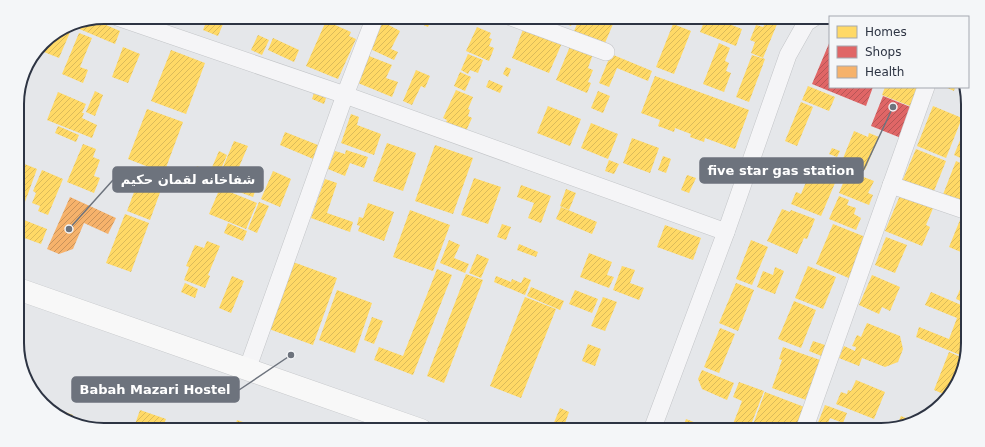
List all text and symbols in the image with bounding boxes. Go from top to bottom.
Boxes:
legend [829,16,969,88]
text: Homes [865,25,907,39]
text: Shops [865,45,901,59]
text: Health [865,65,904,79]
callout: five star gas station [700,158,863,183]
text: five star gas station [707,163,855,178]
callout: شفاخانه لقمان حکیم [113,167,263,192]
text: شفاخانه لقمان حکیم [121,172,255,187]
callout: Babah Mazari Hostel [72,377,239,402]
text: Babah Mazari Hostel [79,382,231,397]

